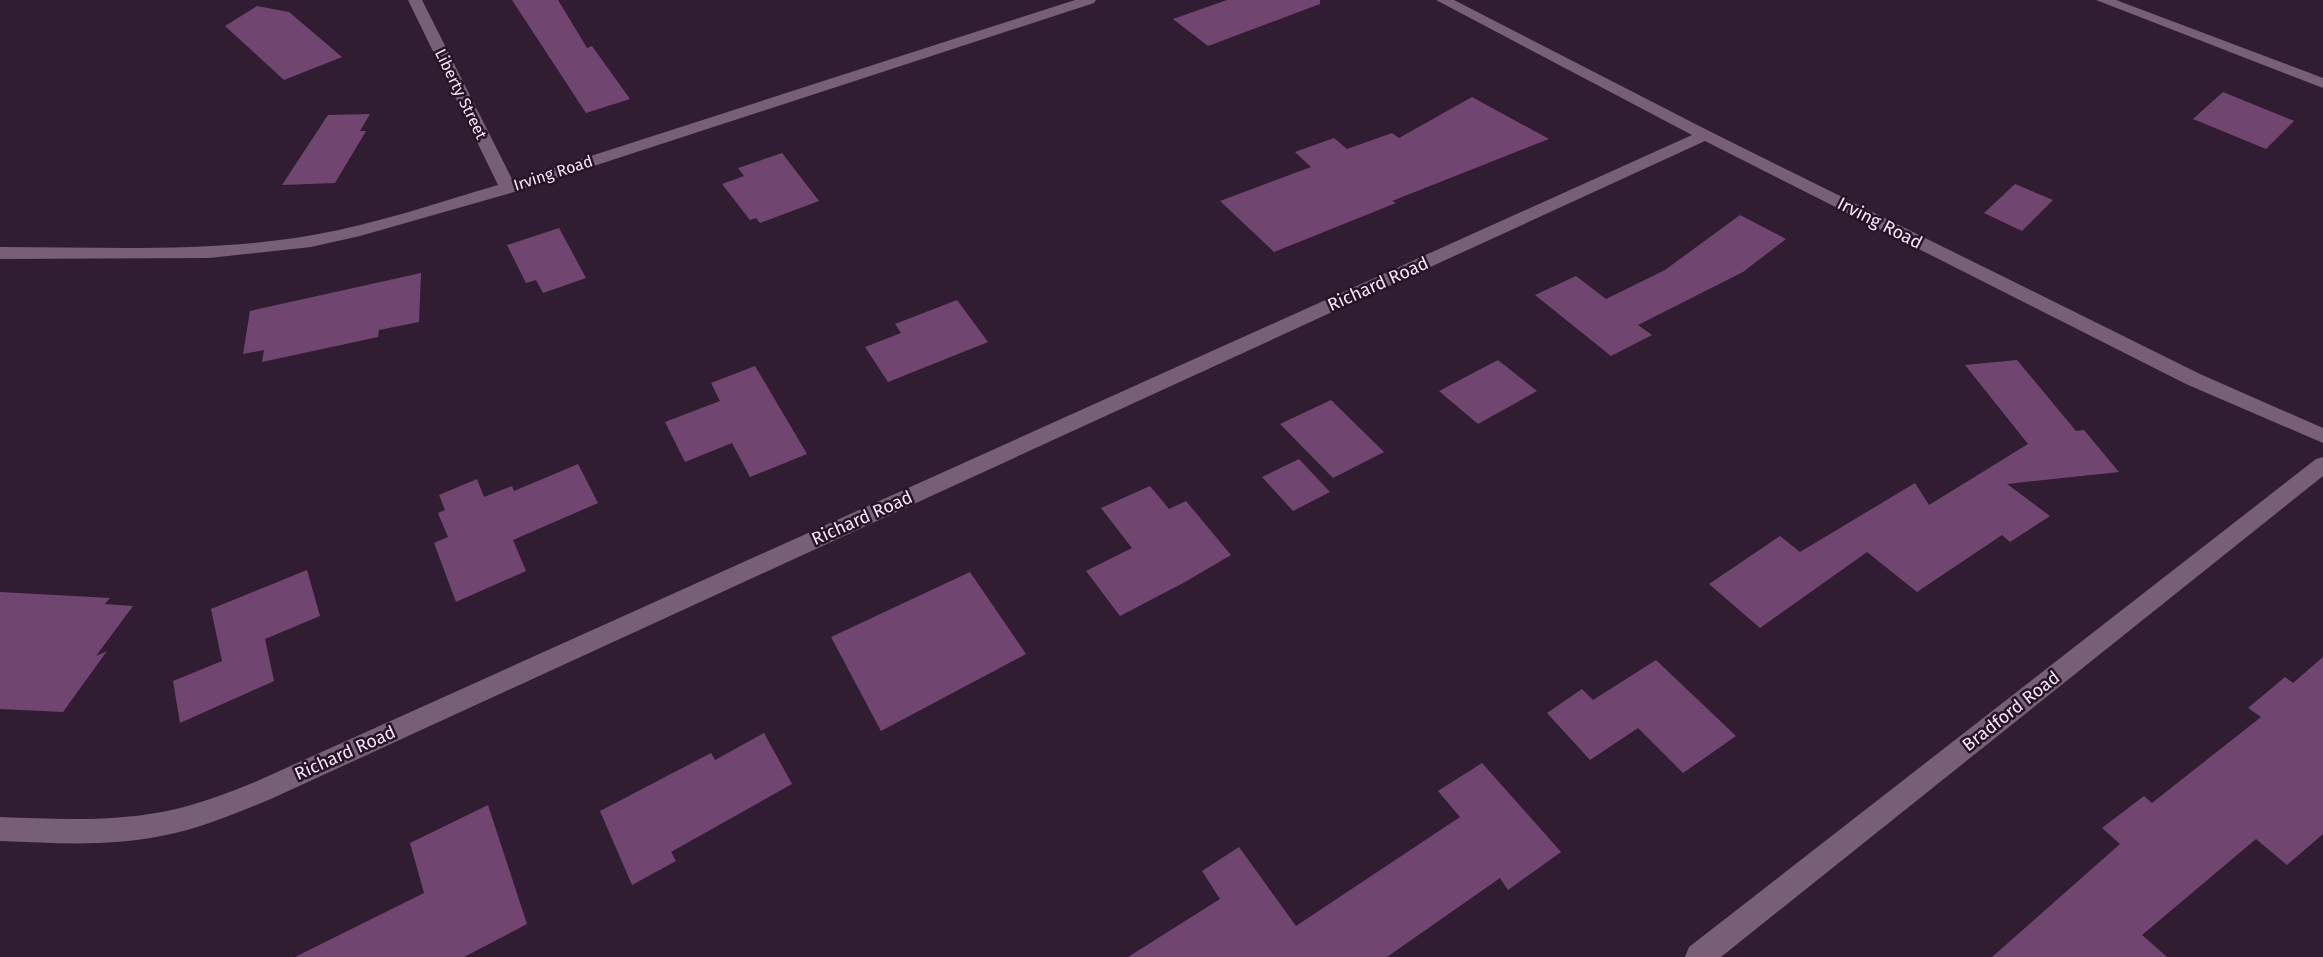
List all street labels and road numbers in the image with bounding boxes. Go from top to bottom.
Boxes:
street label: Liberty Street [431,46,491,142]
street label: Irving Road [511,151,595,195]
street label: Irving Road [1834,192,1926,254]
street label: Richard Road [1324,252,1432,316]
street label: Richard Road [808,486,916,550]
street label: Bradford Road [1958,666,2064,756]
street label: Richard Road [291,721,399,785]

